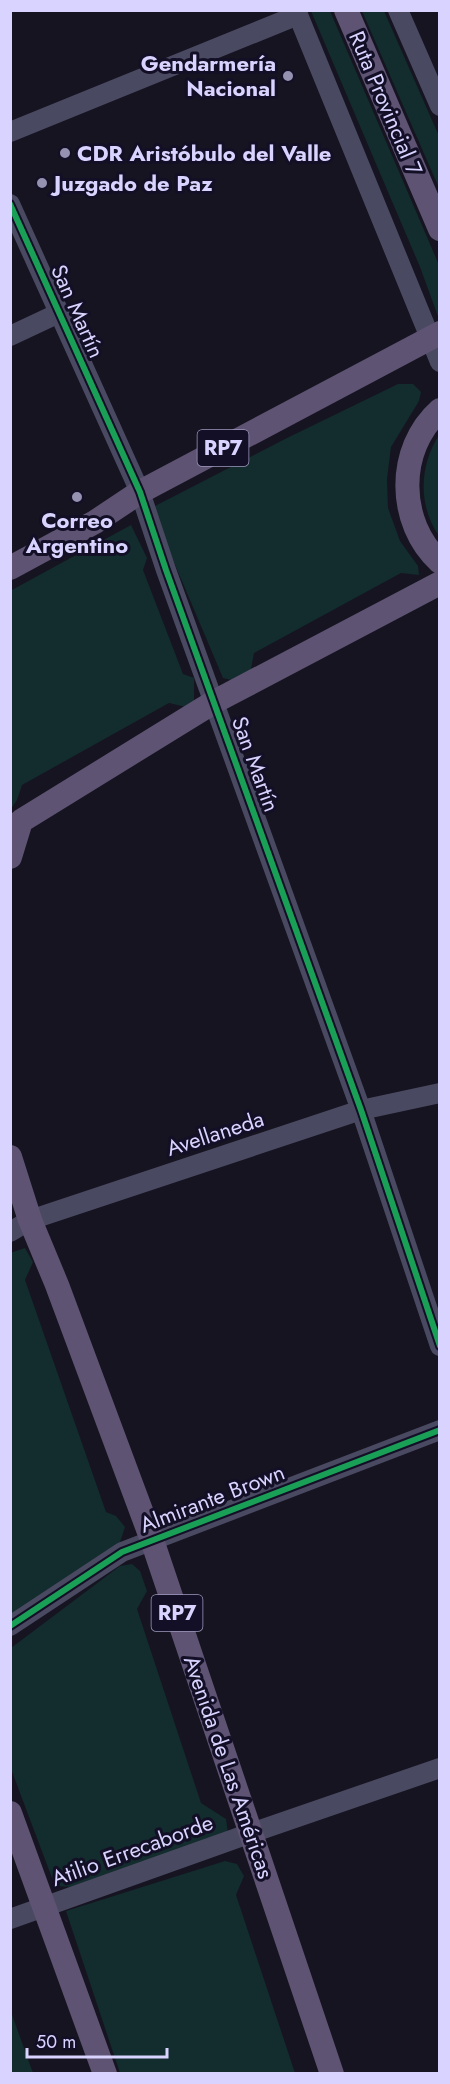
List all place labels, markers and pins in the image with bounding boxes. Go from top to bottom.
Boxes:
place label: Gendarmería Nacional [141,47,276,104]
marker: Gendarmería Nacional [281,69,295,83]
place label: CDR Aristóbulo del Valle [77,137,331,169]
marker: CDR Aristóbulo del Valle [58,146,72,160]
place label: Juzgado de Paz [50,167,213,199]
marker: Juzgado de Paz [35,176,49,190]
marker: Correo Argentino [70,490,84,504]
place label: Correo Argentino [25,504,128,561]

